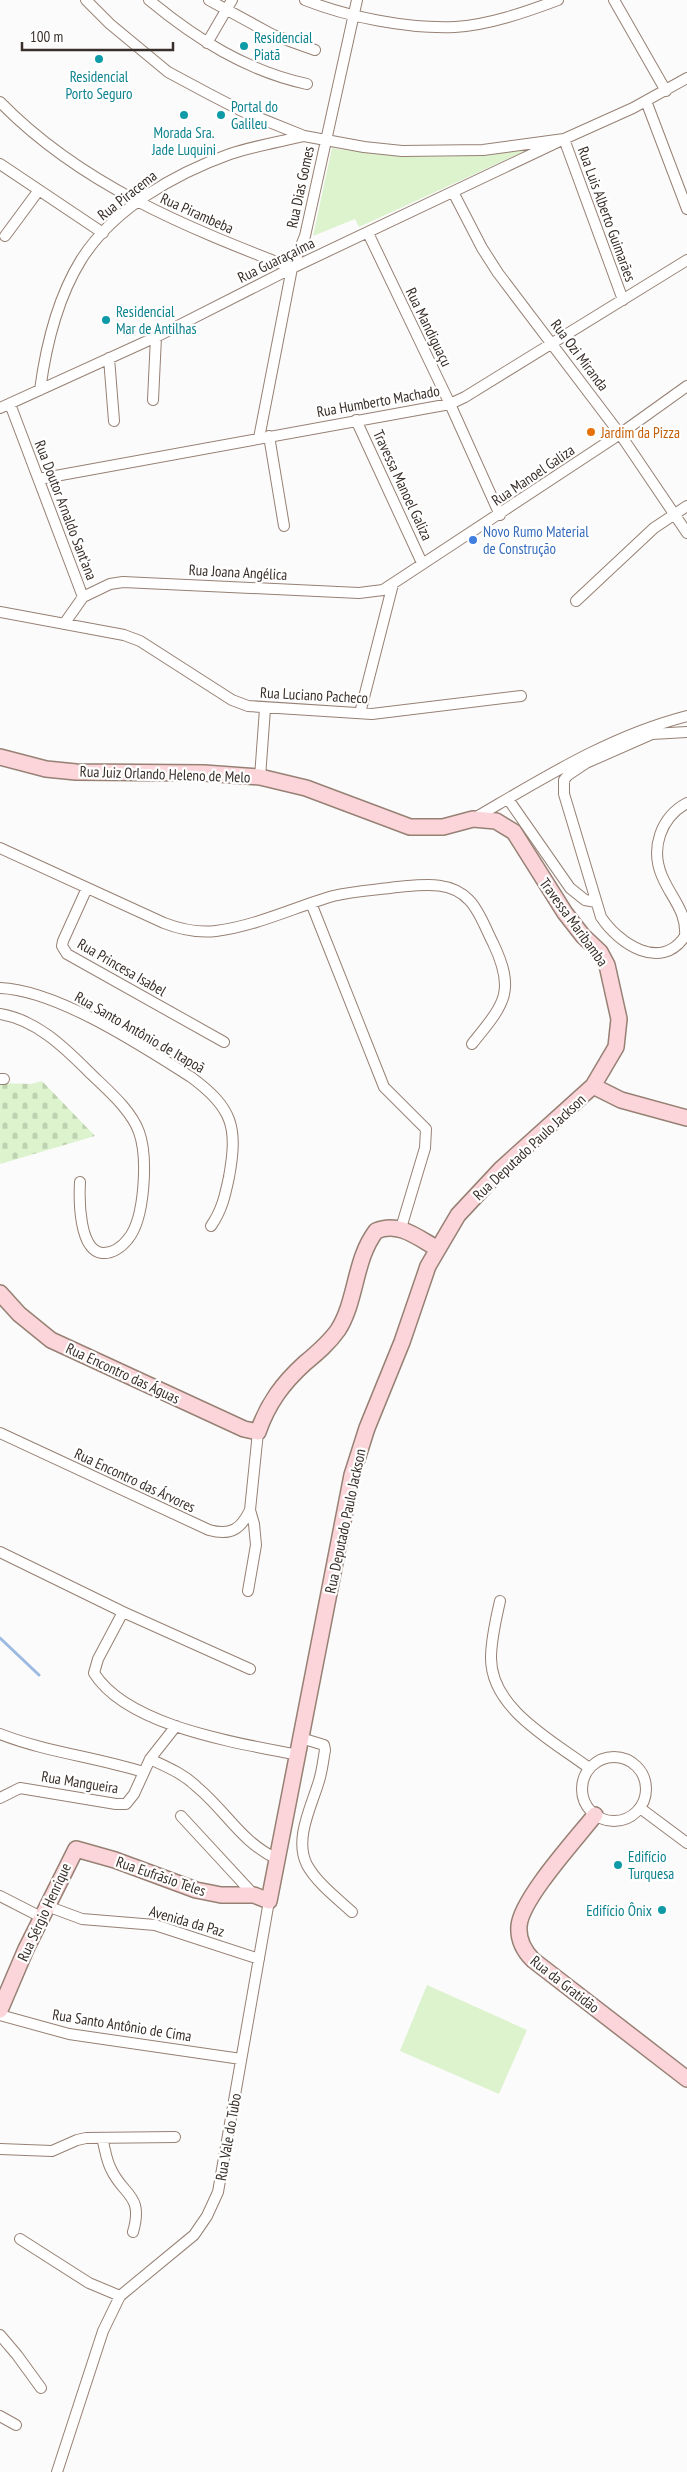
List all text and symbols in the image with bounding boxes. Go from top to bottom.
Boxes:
scale bar [22,20,174,52]
text: 100 m [30,27,63,46]
place label: Residencial Piatã [254,28,313,64]
marker: Residencial Piatã [238,40,250,52]
marker: Residencial Porto Seguro [93,53,105,65]
place label: Residencial Porto Seguro [65,67,133,103]
place label: Portal do Galileu [231,97,278,133]
marker: Morada Sra. Jade Luquini [178,109,190,121]
marker: Portal do Galileu [215,109,227,121]
place label: Morada Sra. Jade Luquini [151,123,216,159]
street label: Rua Dias Gomes [282,144,318,230]
street label: Rua Luis Alberto Guimarães [574,144,640,284]
street label: Rua Piracema [94,166,160,224]
street label: Rua Pirambeba [158,188,236,238]
street label: Rua Guaraçaíma [234,233,318,287]
street label: Rua Mandiguaçu [402,284,456,370]
place label: Residencial Mar de Antilhas [116,302,197,338]
marker: Residencial Mar de Antilhas [100,314,112,326]
street label: Rua Ozi Miranda [547,315,613,395]
street label: Rua Humberto Machado [315,381,441,421]
place label: Jardim da Pizza [600,423,680,442]
marker: Jardim da Pizza [585,426,597,438]
street label: Travessa Manoel Galiza [369,427,437,543]
street label: Rua Doutor Arnaldo Sant'ana [31,437,101,583]
street label: Rua Manoel Galiza [488,440,578,510]
place label: Novo Rumo Material de Construção [483,522,589,558]
marker: Novo Rumo Material de Construção [467,534,479,546]
street label: Rua Joana Angélica [188,560,288,584]
street label: Rua Luciano Pacheco [259,683,369,707]
street label: Rua Juiz Orlando Heleno de Melo [79,762,251,786]
street label: Travessa Maribamba [536,874,612,970]
street label: Rua Princesa Isabel [74,934,170,1000]
street label: Rua Santo Antônio de Itapoã [71,987,209,1077]
street label: Rua Deputado Paulo Jackson [469,1090,589,1204]
street label: Rua Encontro das Águas [63,1338,183,1408]
street label: Rua Encontro das Árvores [72,1444,198,1516]
street label: Rua Deputado Paulo Jackson [320,1447,370,1595]
street label: Rua Mangueira [40,1767,120,1797]
place label: Edifício Turquesa [628,1847,674,1883]
street label: Rua Eufrãsio Teles [114,1852,208,1900]
marker: Edifício Turquesa [612,1859,624,1871]
street label: Rua Sérgio Henrique [13,1860,75,1964]
street label: Avenida da Paz [147,1901,227,1941]
place label: Edifício Ônix [586,1901,652,1920]
marker: Edifício Ônix [656,1904,668,1916]
street label: Rua da Gratidão [527,1951,603,2017]
street label: Rua Santo Antônio de Cima [51,2005,193,2045]
street label: Rua Vale do Tubo [211,2092,245,2182]

